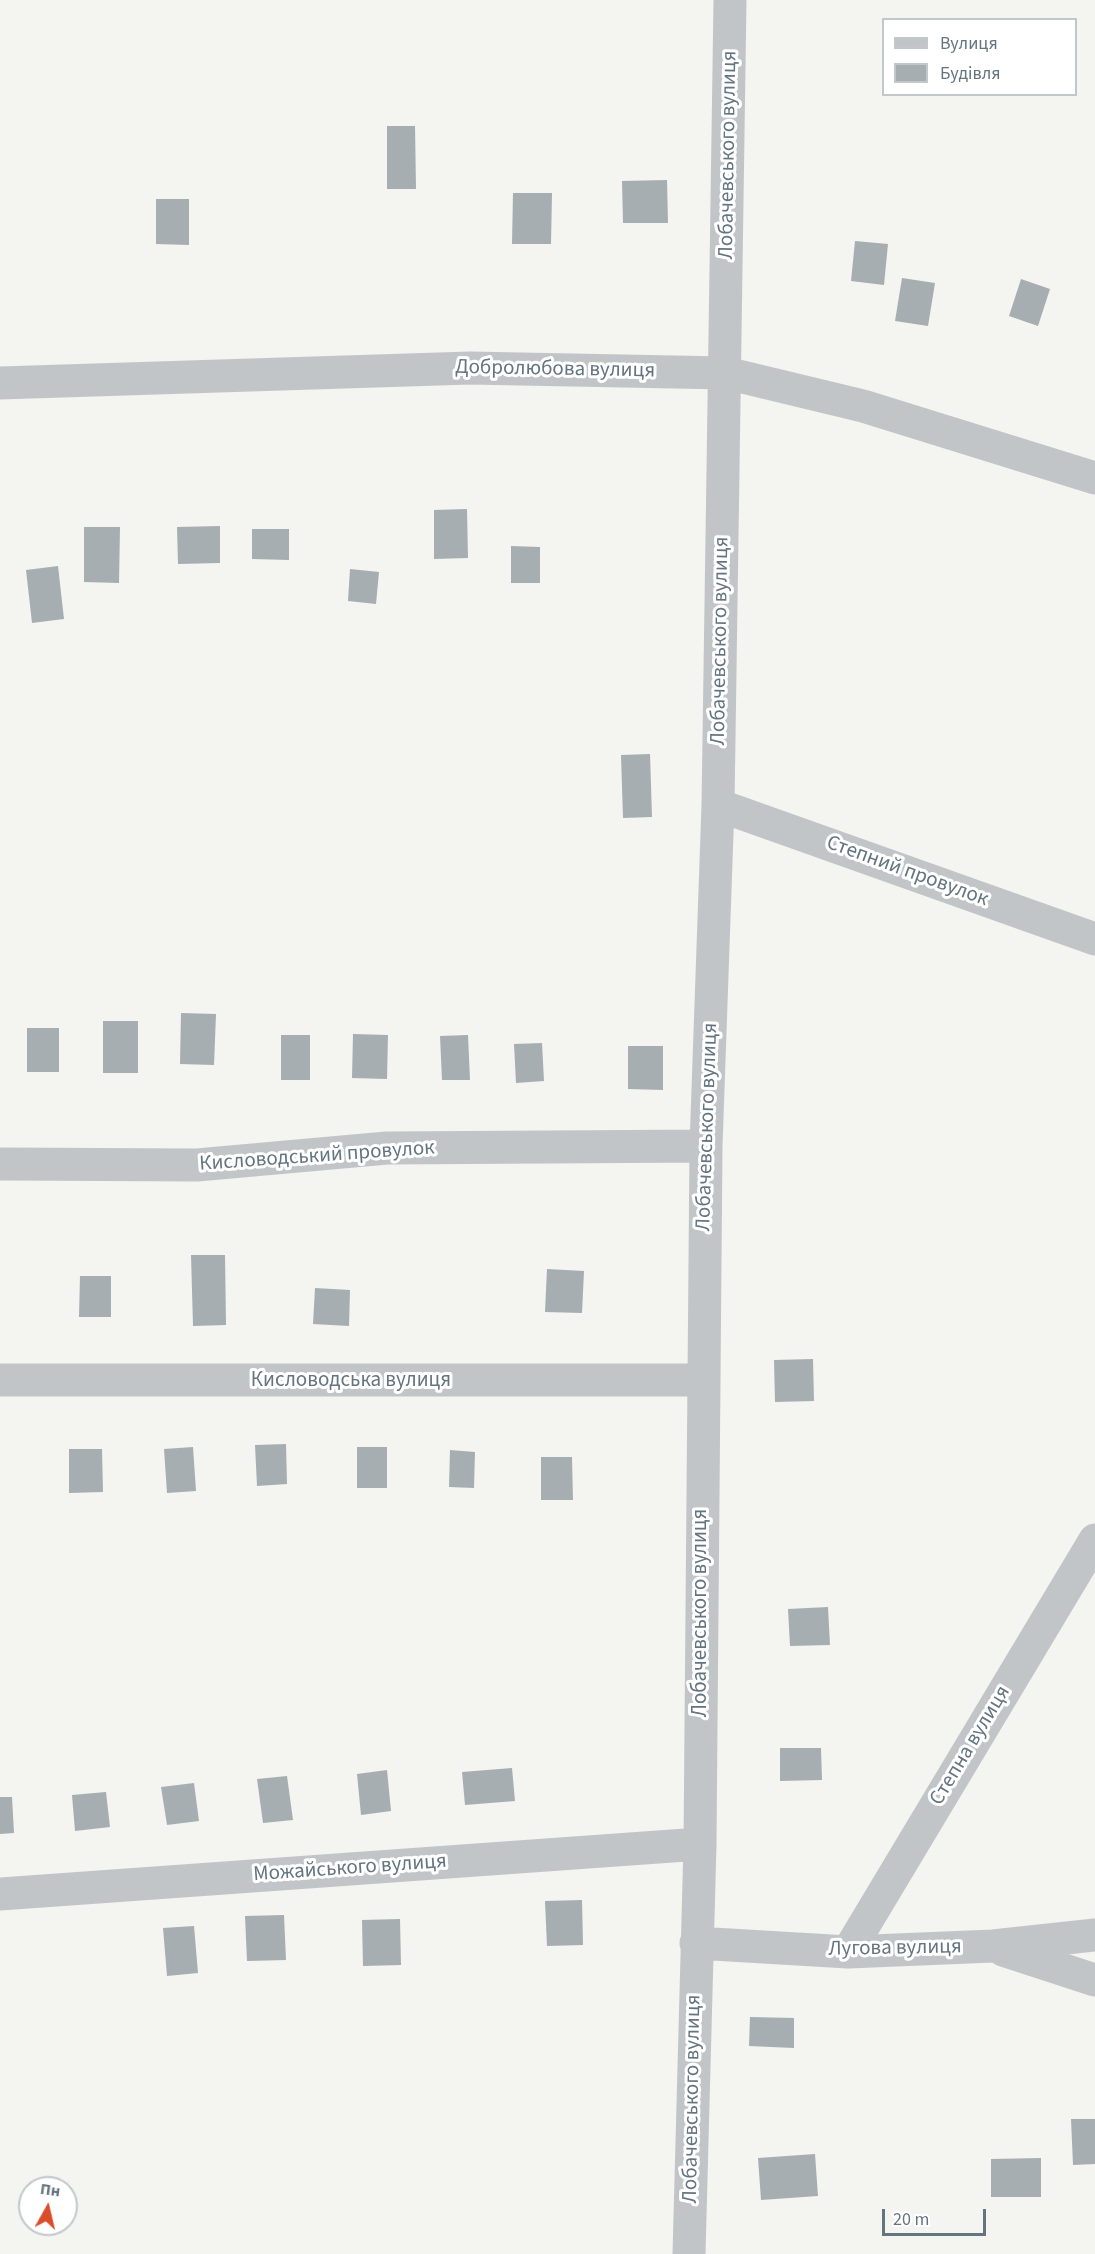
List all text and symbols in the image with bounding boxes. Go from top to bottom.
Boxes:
legend [882,18,1077,96]
text: Вулиця [940,31,998,56]
street label: Лобачевського вулиця [715,50,743,260]
text: Будівля [940,61,1000,86]
street label: Добролюбова вулиця [455,356,655,384]
street label: Лобачевського вулиця [707,536,735,746]
street label: Степний провулок [823,831,991,913]
street label: Лобачевського вулиця [692,1022,724,1232]
street label: Кисловодський провулок [199,1136,435,1178]
street label: Кисловодська вулиця [251,1368,451,1394]
street label: Лобачевського вулиця [688,1509,714,1717]
street label: Степна вулиця [925,1682,1017,1810]
street label: Можайського вулиця [252,1850,448,1888]
street label: Лугова вулиця [828,1935,962,1963]
street label: Лобачевського вулиця [679,1994,707,2204]
north arrow [18,2176,78,2236]
text: Пн [39,2178,62,2202]
scale bar [885,2197,988,2235]
text: 20 m [893,2207,929,2232]

